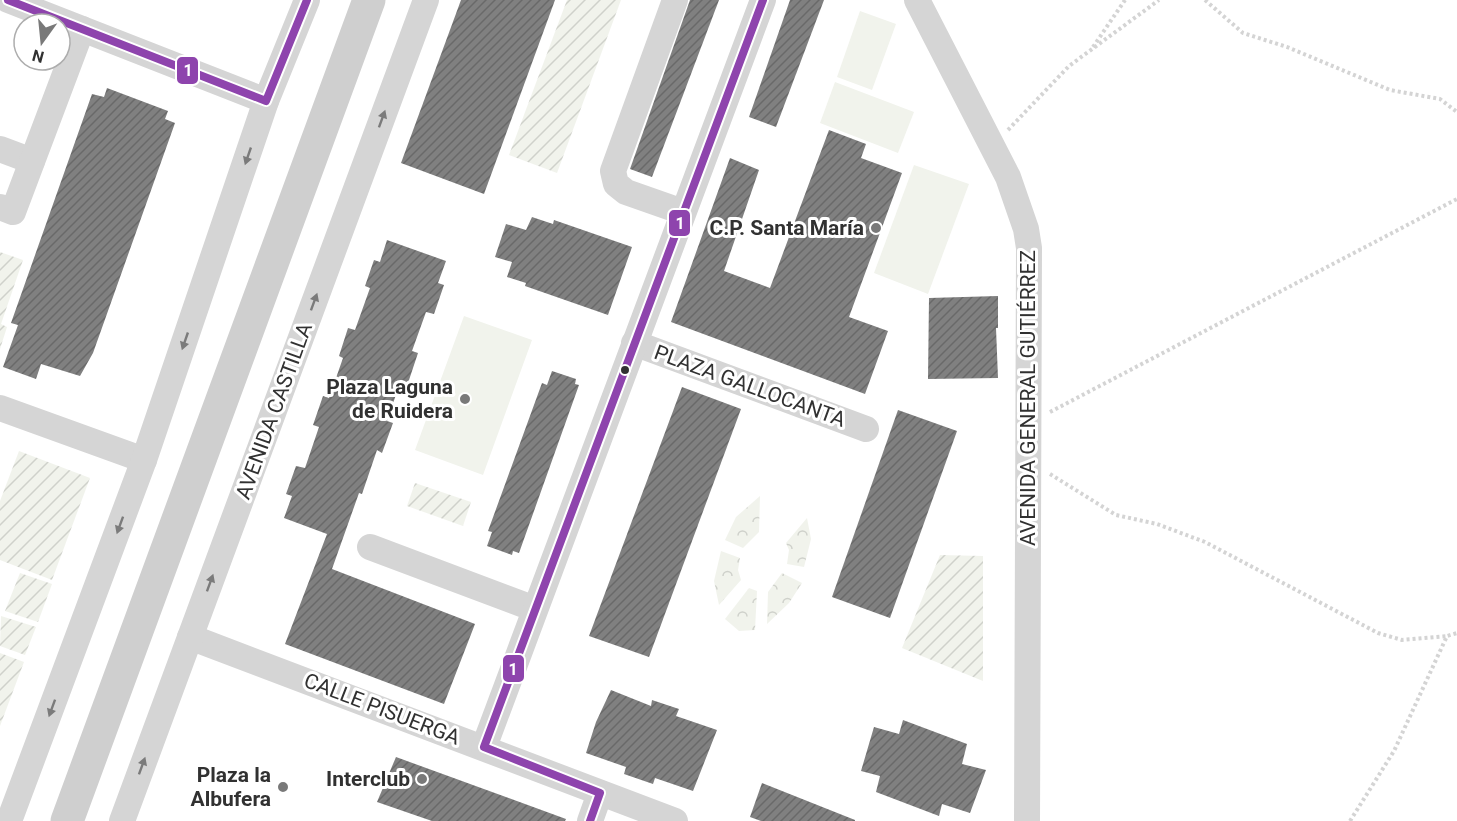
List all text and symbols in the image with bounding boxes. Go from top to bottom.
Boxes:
north arrow [12,12,72,72]
text: N [30,45,46,67]
line badge: 1 [176,56,199,85]
text: 1 [183,61,193,80]
one-way arrow [378,110,387,128]
one-way arrow [242,148,252,166]
line badge: 1 [668,209,691,237]
text: 1 [675,214,685,233]
place label: C.P. Santa María [709,216,864,240]
marker: C.P. Santa María [869,221,883,235]
street label: AVENIDA GENERAL GUTIÉRREZ [1016,250,1040,546]
one-way arrow [310,293,320,311]
street label: AVENIDA CASTILLA [231,319,317,502]
one-way arrow [179,332,189,350]
street label: PLAZA GALLOCANTA [651,340,849,432]
unlabelled marker [619,364,631,376]
place label: Plaza Laguna de Ruidera [326,375,453,423]
marker: Plaza Laguna de Ruidera [458,392,472,406]
one-way arrow [114,516,124,534]
one-way arrow [206,574,215,592]
line badge: 1 [502,654,525,683]
text: 1 [508,660,518,679]
street label: CALLE PISUERGA [301,668,464,750]
one-way arrow [46,699,56,717]
one-way arrow [138,757,148,775]
place label: Plaza la Albufera [191,763,271,811]
place label: Interclub [326,767,410,791]
marker: Interclub [415,772,429,786]
marker: Plaza la Albufera [276,780,290,794]

